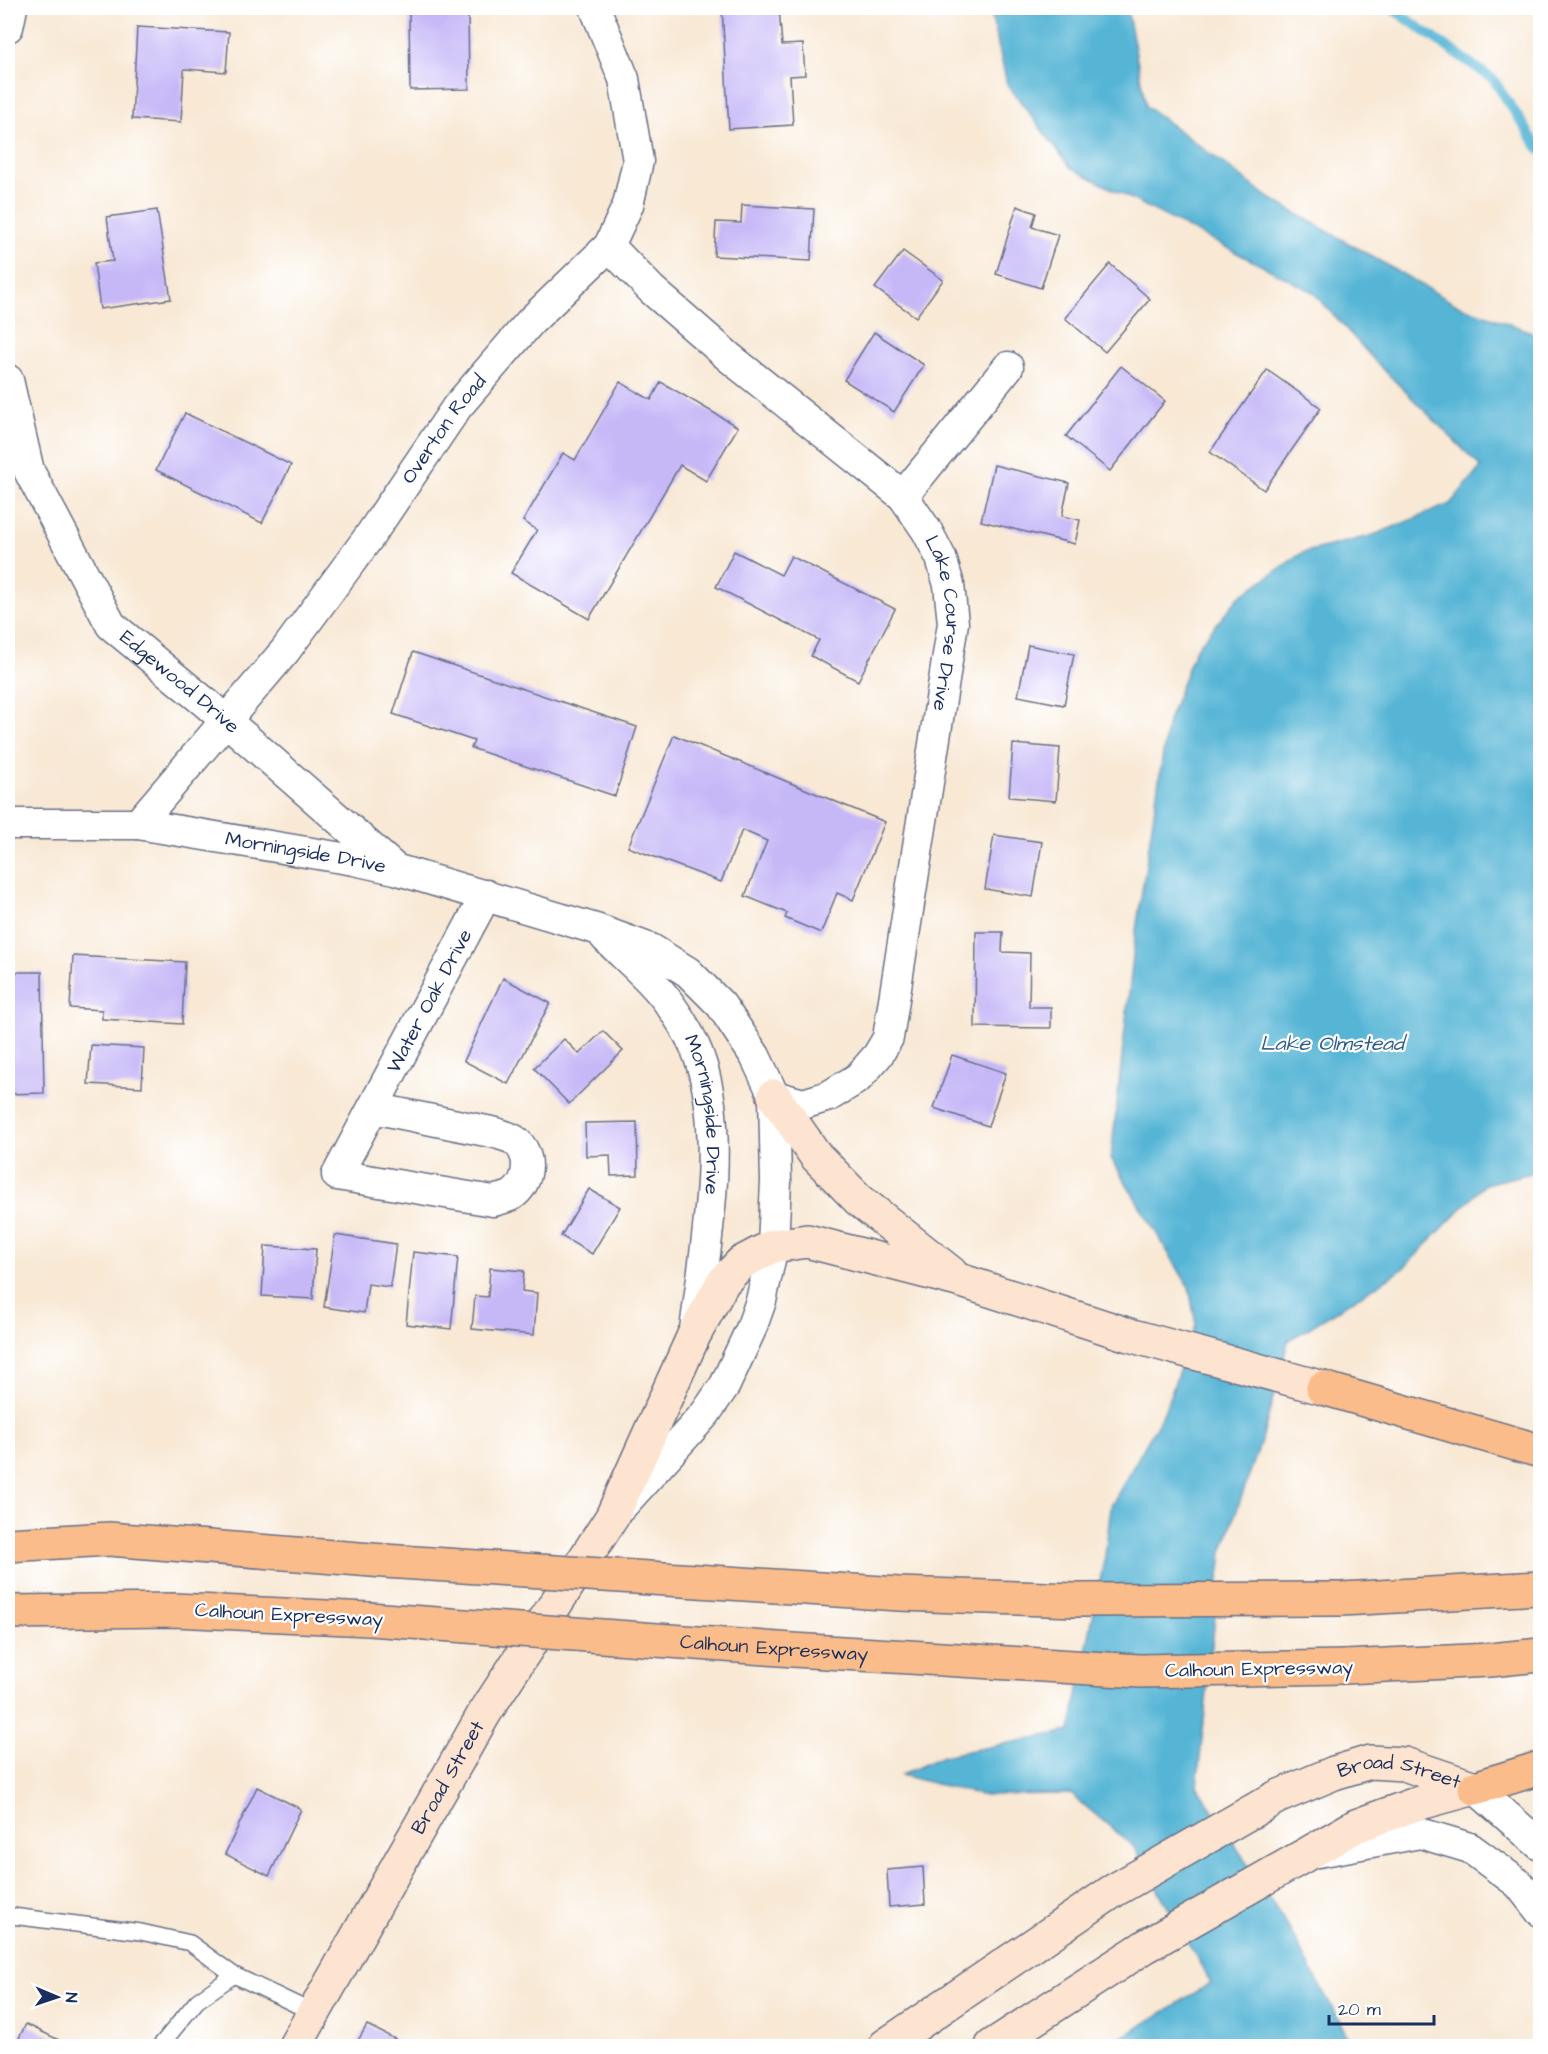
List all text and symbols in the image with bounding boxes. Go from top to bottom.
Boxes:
street label: Overton Road [395,368,493,489]
street label: Lake Course Drive [918,531,967,713]
street label: Edgewood Drive [114,624,246,740]
street label: Morningside Drive [223,825,389,881]
street label: Water Oak Drive [380,924,479,1078]
water label: Lake Olmstead [1260,1029,1408,1058]
street label: Morningside Drive [677,1030,727,1196]
street label: Calhoun Expressway [194,1596,384,1635]
street label: Calhoun Expressway [679,1628,869,1670]
street label: Calhoun Expressway [1165,1653,1353,1686]
street label: Broad Street [404,1715,491,1839]
street label: Broad Street [1334,1748,1464,1796]
north arrow [27,1967,87,2027]
scale bar [1329,1988,1434,2026]
text: N [60,1992,82,2003]
text: 20 m [1338,1997,1381,2022]

